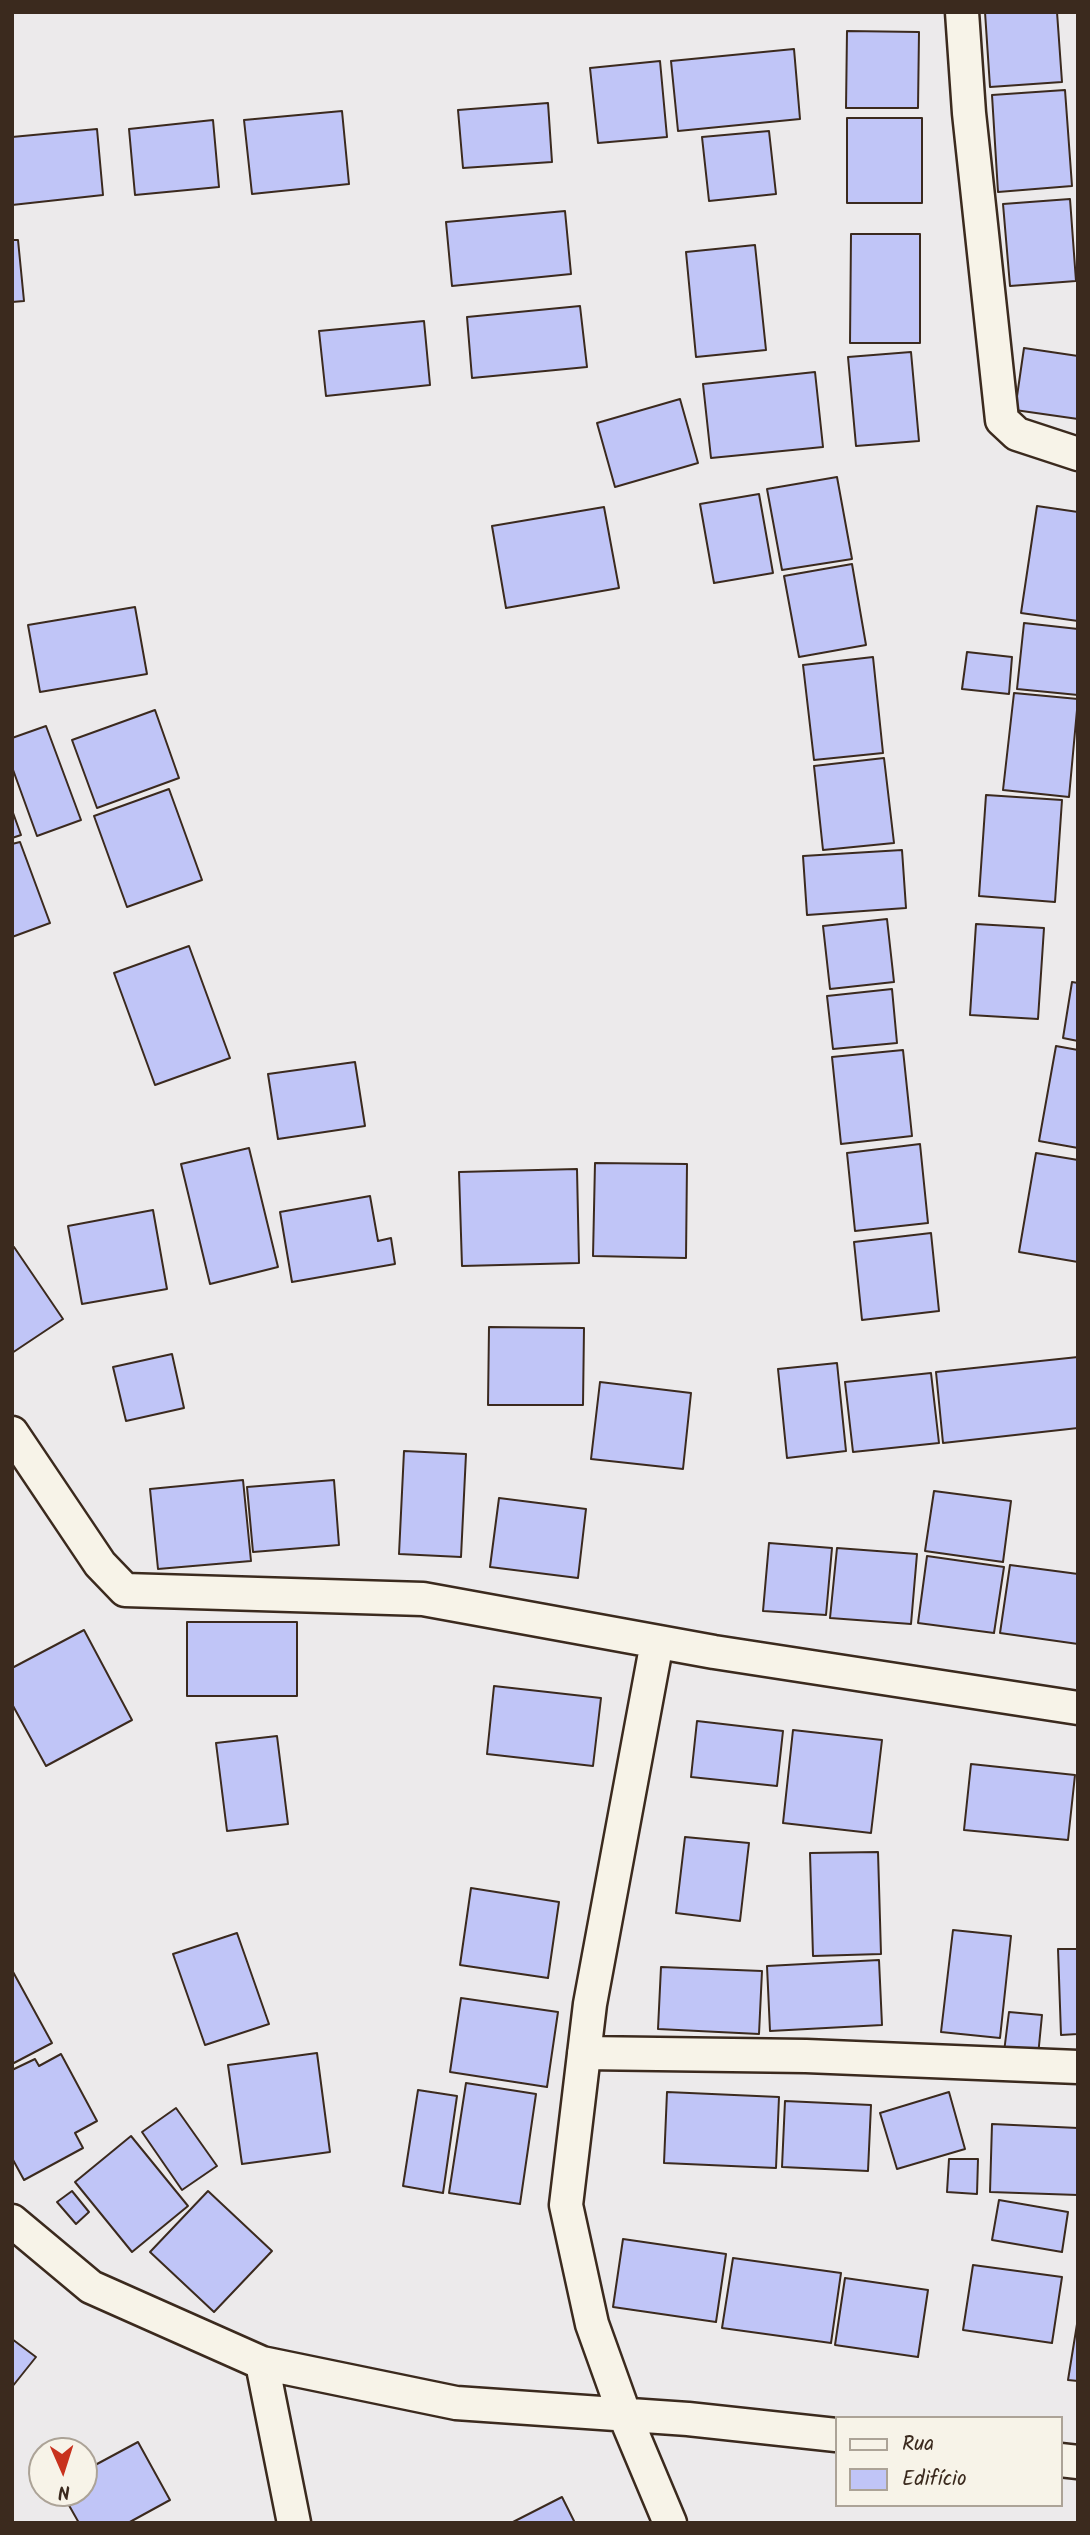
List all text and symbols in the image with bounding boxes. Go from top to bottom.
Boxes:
legend [834,2416,1062,2507]
text: Rua [902,2428,934,2461]
north arrow [28,2437,98,2507]
text: Edifício [902,2463,967,2496]
text: N [57,2476,71,2506]

